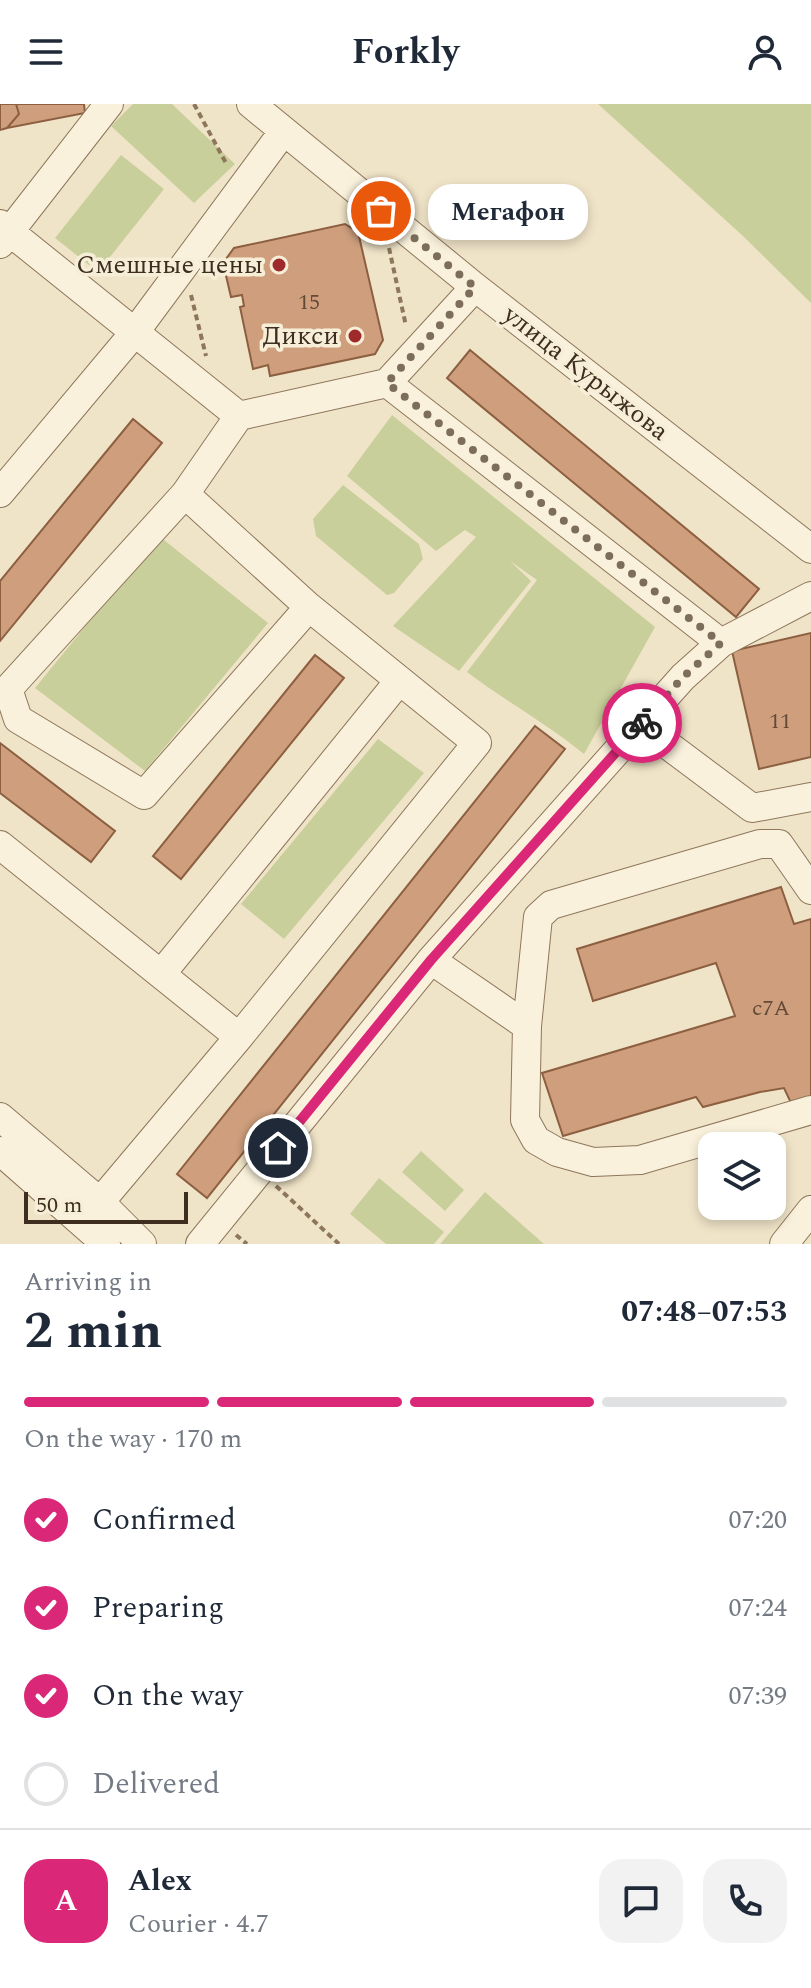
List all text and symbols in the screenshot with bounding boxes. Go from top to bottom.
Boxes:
text: Forkly [352,25,459,80]
icon: menu [24,30,68,74]
icon: person [743,30,787,74]
pin [347,177,415,245]
callout: Мегафон [429,183,589,239]
icon: bag [359,189,403,233]
text: Мегафон [451,192,565,232]
place label: Смешные цены [76,245,263,285]
marker: Смешные цены [270,256,288,274]
house number: 15 [298,286,320,319]
street label: улица Курыжова [494,295,678,451]
place label: Дикси [262,316,339,356]
marker: Дикси [346,327,364,345]
courier [602,683,682,763]
icon: bike [620,701,664,745]
house number: 11 [769,705,791,738]
house number: с7А [752,992,790,1025]
pin [244,1114,312,1182]
icon: home [256,1126,300,1170]
map controls [698,1132,786,1220]
button: layers [698,1132,786,1220]
scale bar [24,1188,188,1224]
text: 50 m [36,1189,82,1222]
text: Arriving in [24,1262,152,1302]
text: 07:48–07:53 [621,1289,787,1335]
text: 2 min [24,1292,162,1371]
text: On the way · 170 m [24,1419,242,1459]
text: Confirmed [92,1497,236,1543]
icon: check [24,1498,68,1542]
text: 07:20 [728,1500,787,1540]
text: Preparing [92,1585,224,1631]
icon: check [24,1586,68,1630]
text: 07:24 [728,1588,787,1628]
text: On the way [92,1673,243,1719]
icon: check [24,1674,68,1718]
text: 07:39 [728,1676,787,1716]
text: Delivered [92,1761,220,1807]
text: Alex [128,1858,192,1904]
button: chat [599,1859,683,1943]
button: phone [703,1859,787,1943]
text: A [54,1878,78,1924]
text: Courier · 4.7 [128,1904,269,1944]

